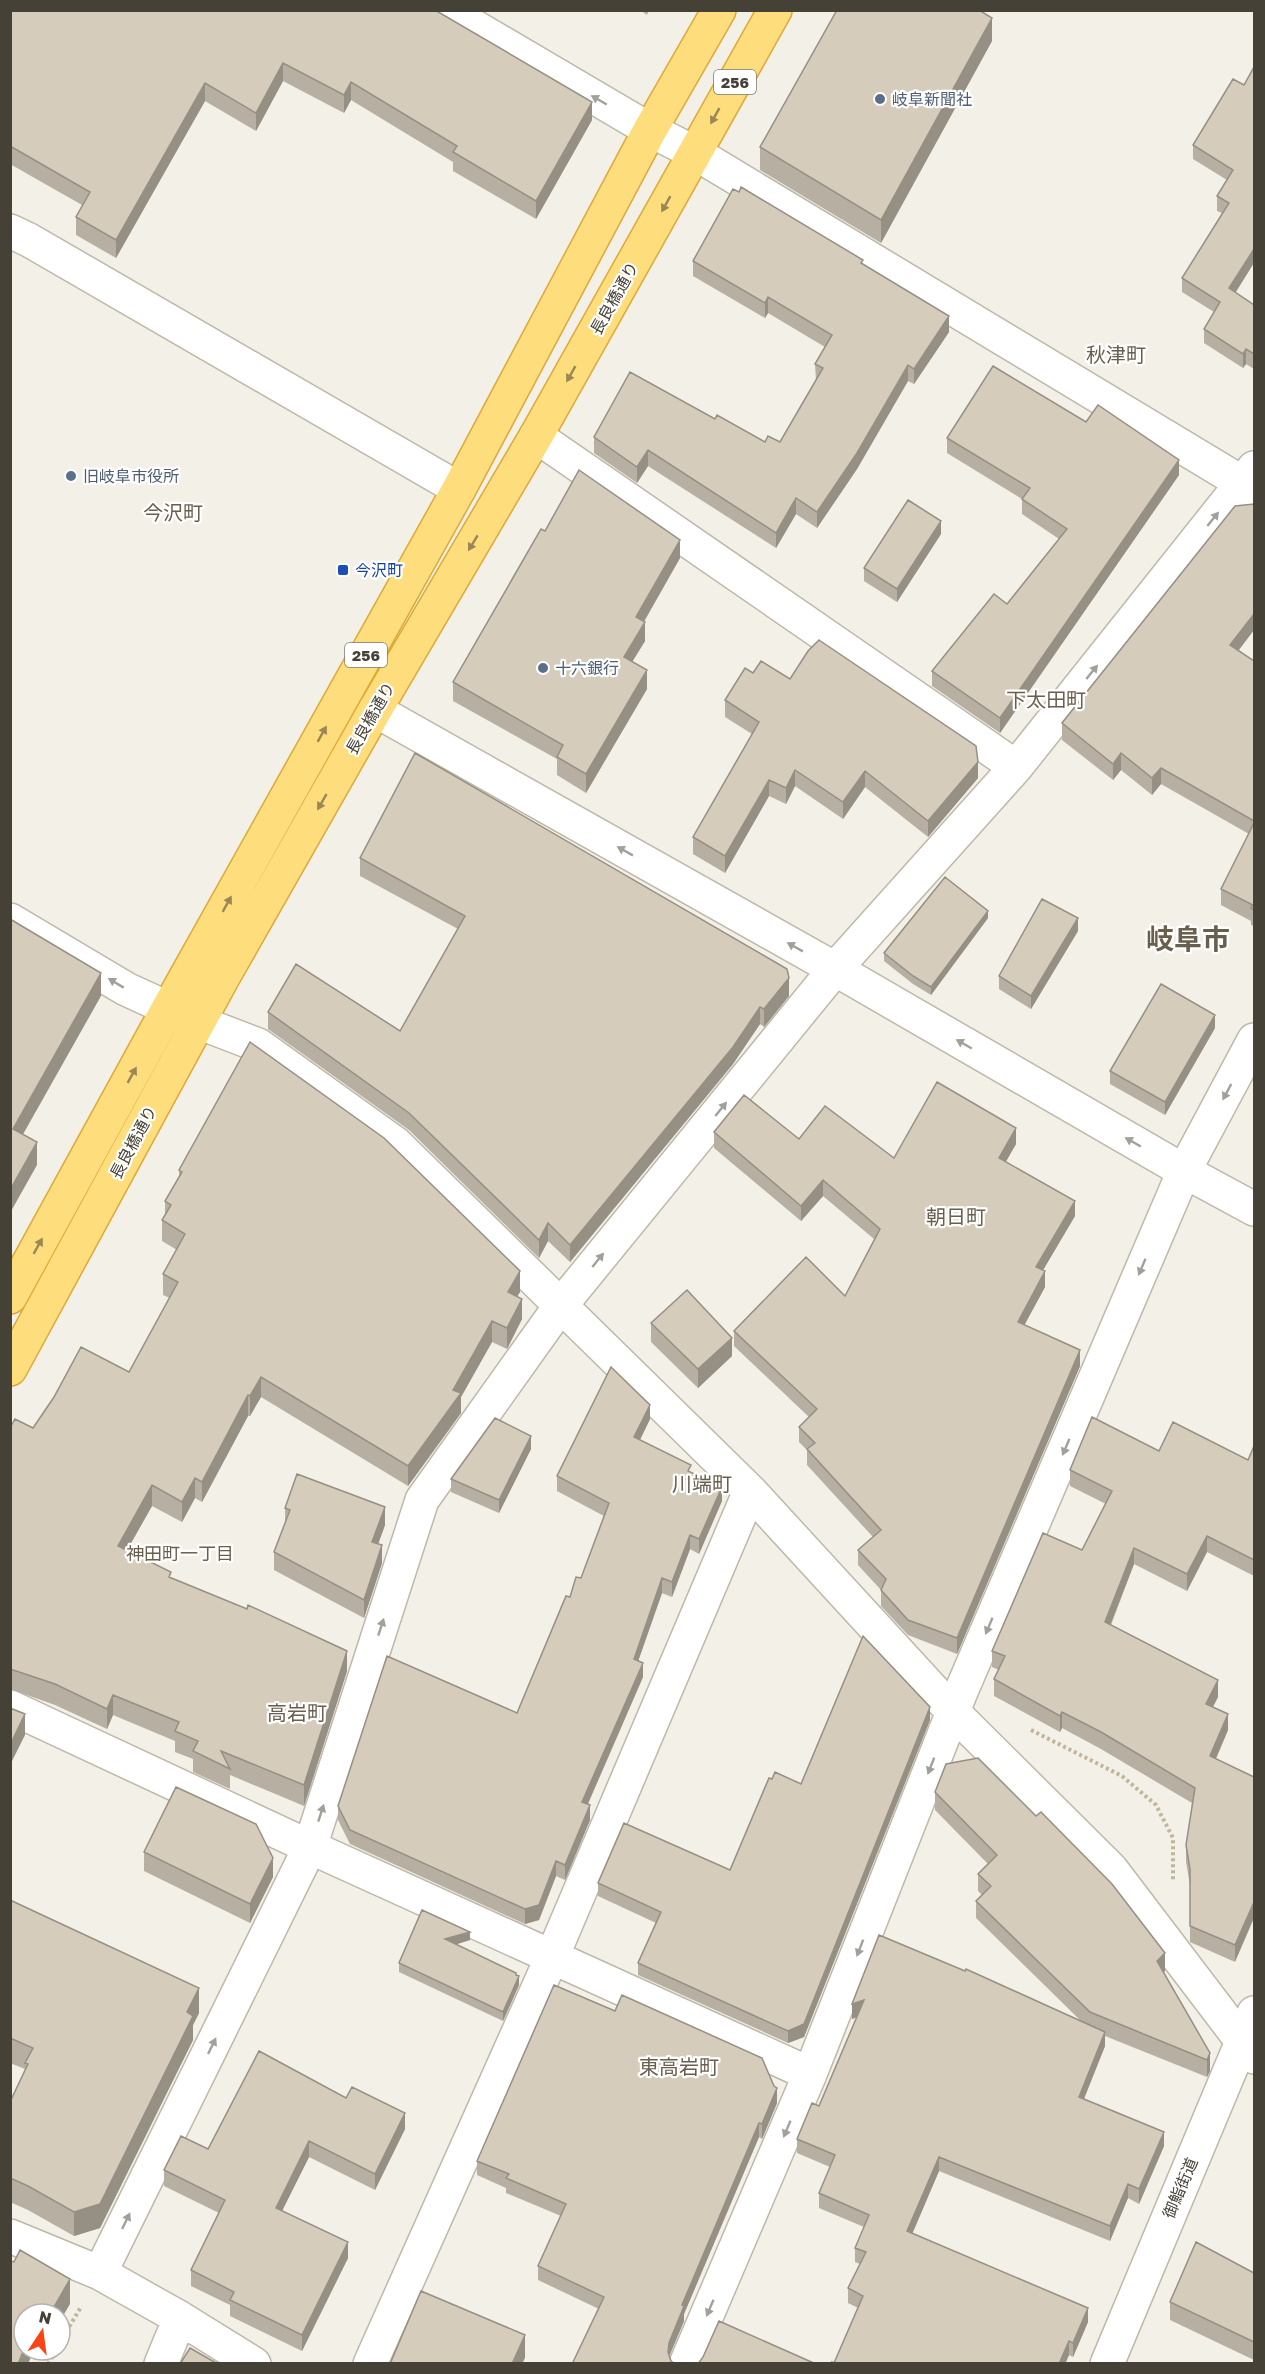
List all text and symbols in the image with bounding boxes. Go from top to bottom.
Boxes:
road number: 256 [714,70,756,94]
place label: 岐阜新聞社 [892,89,972,109]
marker: 岐阜新聞社 [873,92,887,106]
one-way arrow [591,95,607,106]
one-way arrow [710,108,720,125]
one-way arrow [661,196,671,213]
street label: 長良橋通り [586,258,642,338]
district label: 秋津町 [1086,342,1146,366]
one-way arrow [566,366,576,383]
place label: 旧岐阜市役所 [83,466,179,486]
marker: 旧岐阜市役所 [64,469,78,483]
district label: 今沢町 [143,500,203,524]
one-way arrow [1207,512,1219,527]
one-way arrow [468,535,479,551]
place label: 今沢町 [355,560,403,580]
marker: 今沢町 [336,563,350,577]
road number: 256 [345,643,387,667]
place label: 十六銀行 [555,658,619,678]
marker: 十六銀行 [536,661,550,675]
one-way arrow [1085,664,1098,680]
street label: 長良橋通り [341,678,399,758]
district label: 下太田町 [1006,687,1086,711]
one-way arrow [317,725,327,742]
one-way arrow [317,794,328,810]
one-way arrow [616,846,633,856]
one-way arrow [221,896,231,913]
district label: 岐阜市 [1146,922,1230,955]
one-way arrow [787,941,803,952]
one-way arrow [108,977,124,988]
one-way arrow [955,1039,972,1049]
one-way arrow [127,1066,137,1083]
one-way arrow [1222,1083,1232,1100]
one-way arrow [714,1101,726,1116]
street label: 長良橋通り [105,1102,161,1182]
one-way arrow [1125,1136,1141,1147]
district label: 朝日町 [926,1204,986,1228]
one-way arrow [33,1238,44,1254]
one-way arrow [591,1252,604,1268]
one-way arrow [1138,1259,1147,1276]
one-way arrow [1061,1438,1071,1456]
district label: 川端町 [672,1471,732,1495]
district label: 神田町一丁目 [126,1542,234,1564]
one-way arrow [984,1617,994,1635]
one-way arrow [377,1618,387,1636]
district label: 高岩町 [267,1700,327,1724]
one-way arrow [926,1758,936,1776]
one-way arrow [317,1804,327,1822]
one-way arrow [855,1939,864,1957]
one-way arrow [207,2037,217,2054]
district label: 東高岩町 [639,2054,719,2078]
one-way arrow [782,2120,792,2138]
street label: 御鮨街道 [1158,2155,1202,2221]
one-way arrow [121,2212,130,2229]
one-way arrow [705,2299,715,2317]
north arrow [12,2302,72,2362]
text: N [37,2306,54,2328]

